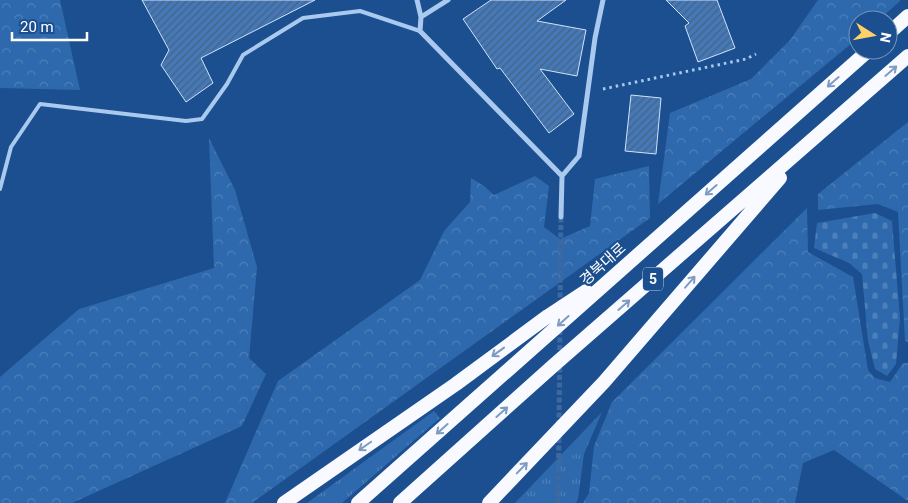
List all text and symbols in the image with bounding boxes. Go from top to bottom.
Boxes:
scale bar [12,10,88,42]
north arrow [848,10,898,60]
text: 20 m [20,18,54,36]
text: N [877,31,895,44]
one-way arrow [885,65,898,77]
one-way arrow [826,76,839,88]
one-way arrow [705,184,718,196]
street label: 경북대로 [576,239,630,289]
road number: 5 [643,268,663,290]
one-way arrow [684,276,696,289]
one-way arrow [617,299,630,310]
one-way arrow [557,315,570,327]
one-way arrow [492,347,505,358]
one-way arrow [495,406,508,418]
one-way arrow [435,423,448,434]
one-way arrow [358,441,372,451]
one-way arrow [516,461,528,474]

